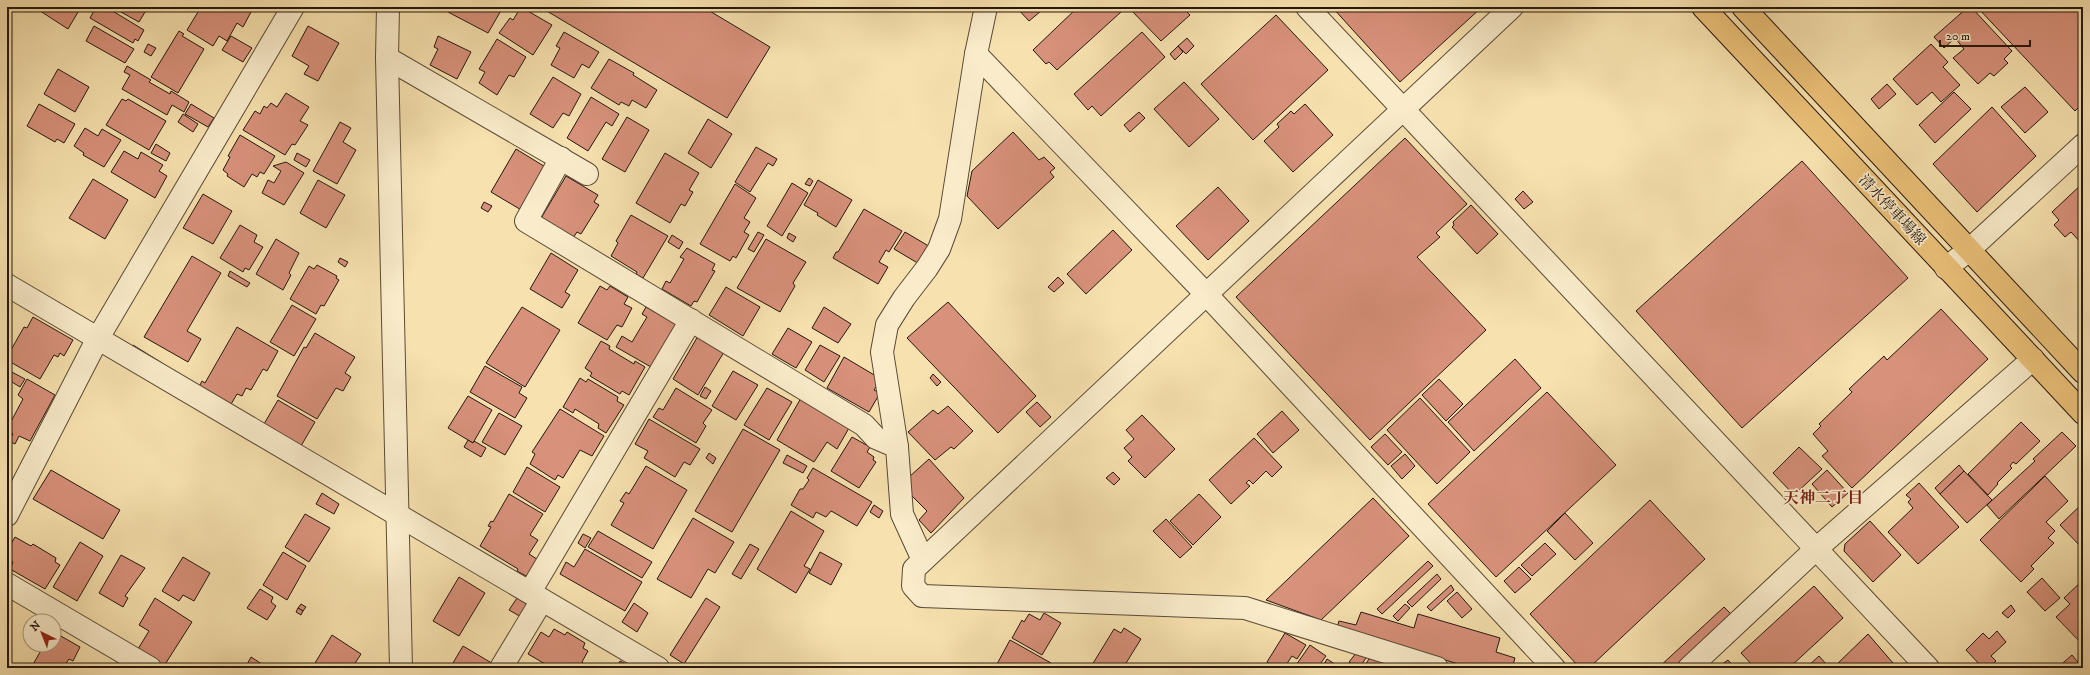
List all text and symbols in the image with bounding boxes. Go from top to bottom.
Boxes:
scale bar [1940,22,2030,48]
text: 20 m [1946,29,1970,44]
street label: 清水停車場線 [1854,171,1930,249]
district label: 天神二丁目 [1783,488,1863,508]
north arrow [22,613,62,653]
text: N [28,618,44,635]

